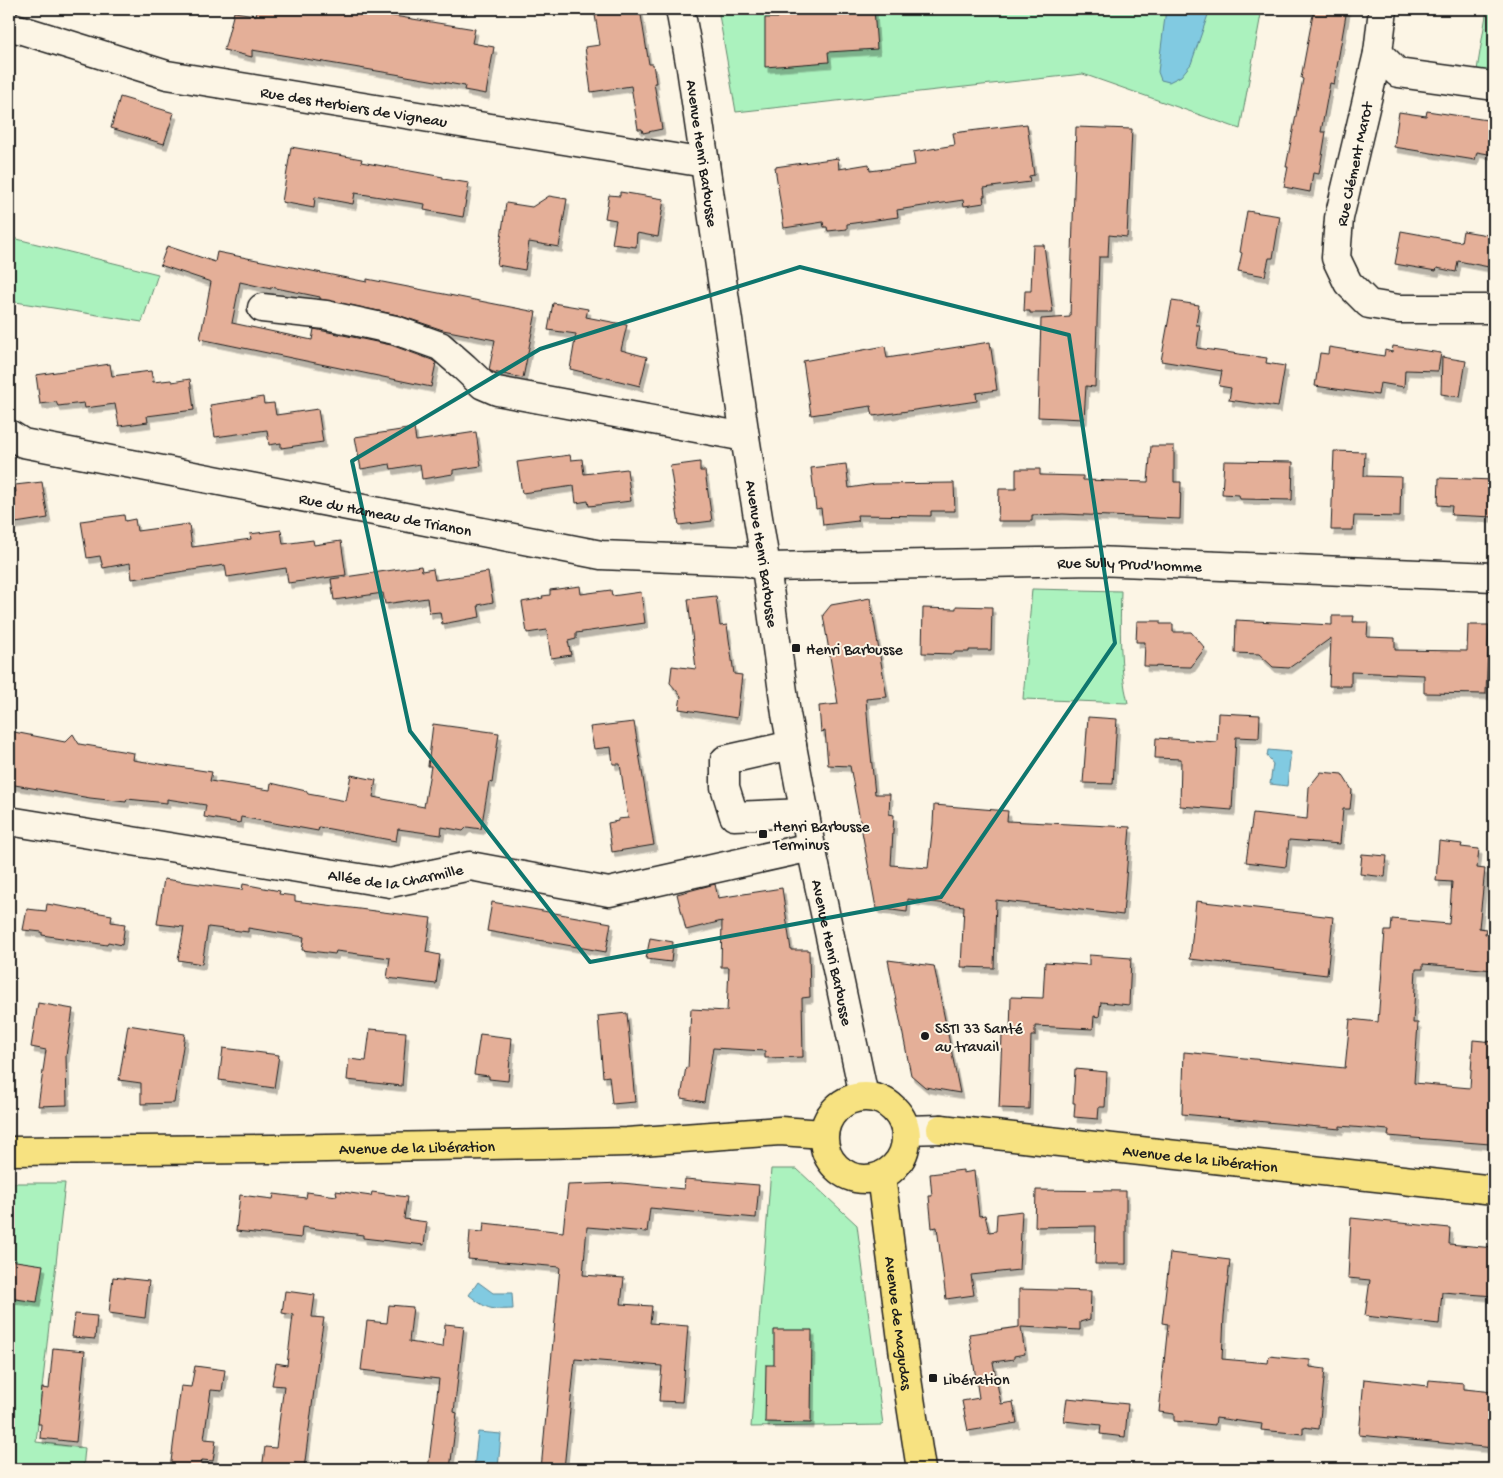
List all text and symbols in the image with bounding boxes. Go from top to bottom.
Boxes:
street label: Avenue Henri Barbusse [680,79,720,229]
street label: Rue des Herbiers de Vigneau [259,84,449,134]
street label: Rue Clément Marot [1334,99,1379,229]
street label: Avenue Henri Barbusse [739,479,780,630]
street label: Rue du Hameau de Trianon [297,491,473,543]
street label: Rue Sully Prud'homme [1057,555,1203,578]
marker: Henri Barbusse [790,642,802,654]
place label: Henri Barbusse [806,642,903,661]
place label: Henri Barbusse Terminus [772,819,870,856]
marker: Henri Barbusse Terminus [757,828,769,840]
street label: Allée de la Charmille [326,862,466,896]
street label: Avenue Henri Barbusse [805,878,855,1028]
place label: SSTI 33 Santé au travail [935,1021,1023,1058]
marker: SSTI 33 Santé au travail [919,1030,931,1042]
street label: Avenue de la Libération [339,1139,496,1161]
street label: Avenue de la Libération [1121,1143,1279,1179]
street label: Avenue de Magudas [878,1255,915,1392]
marker: Libération [927,1372,939,1384]
place label: Libération [943,1372,1010,1391]

